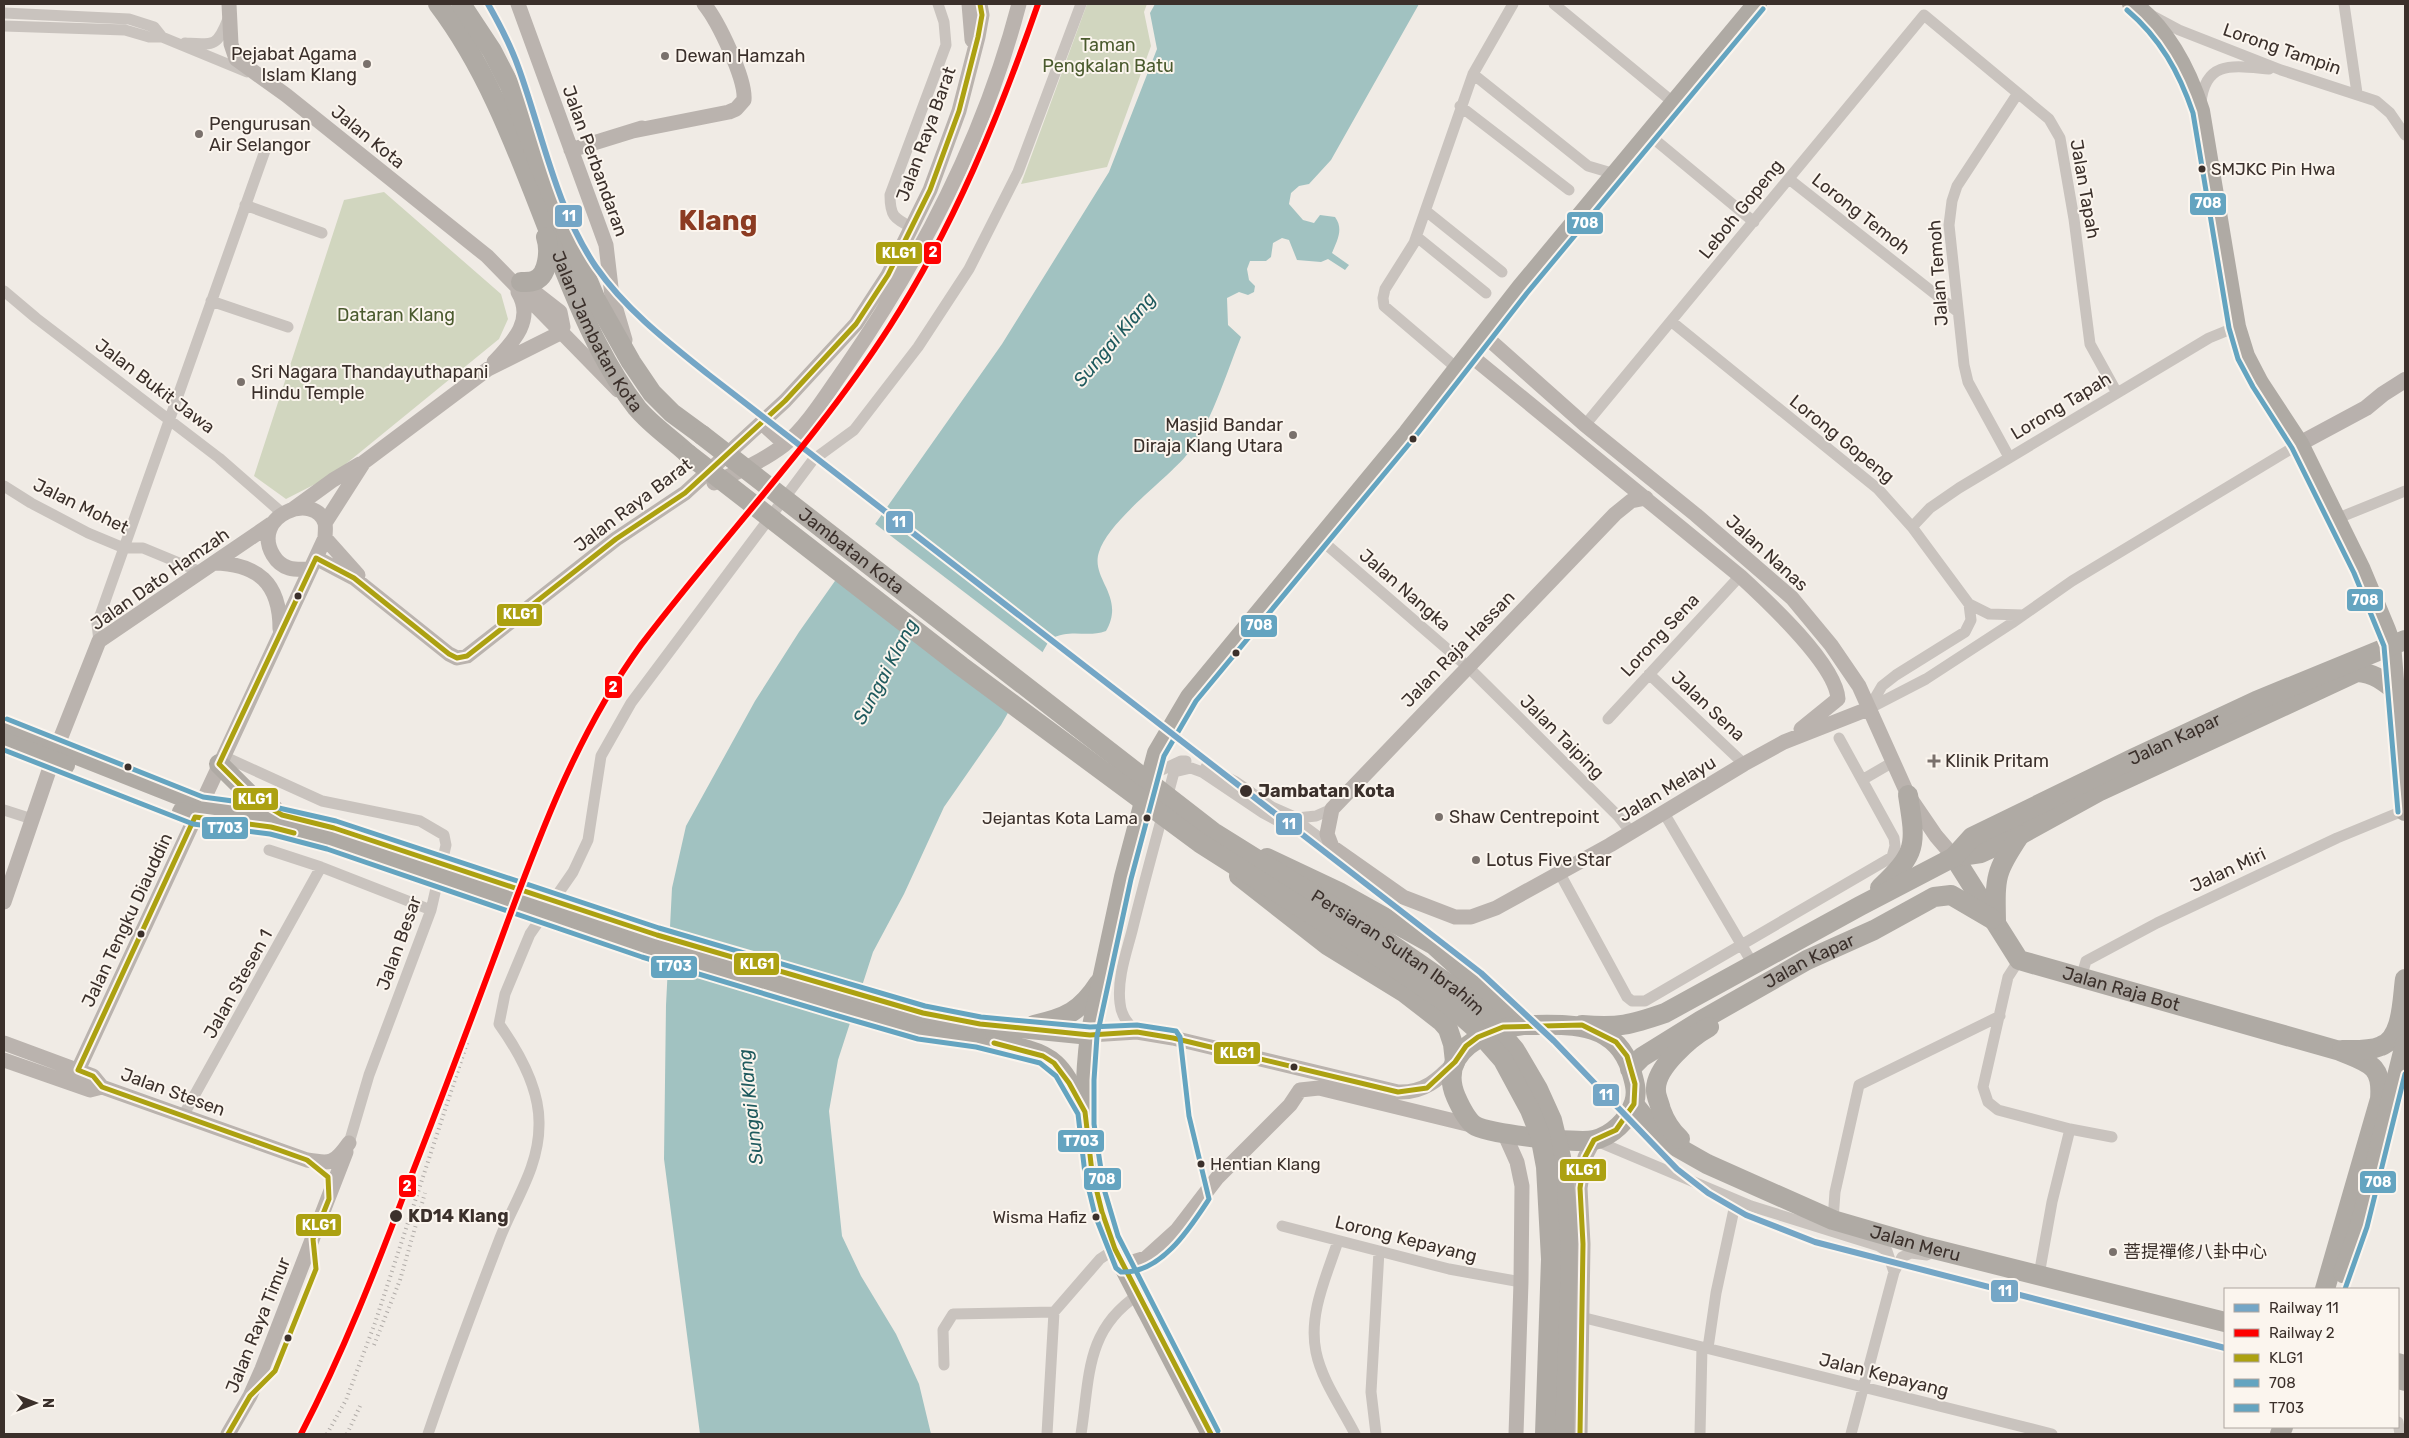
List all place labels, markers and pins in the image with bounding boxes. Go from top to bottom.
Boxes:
place label: Pejabat Agama Islam Klang [231,43,357,86]
place label: Dewan Hamzah [675,45,806,67]
marker: Dewan Hamzah [659,50,671,62]
marker: Pejabat Agama Islam Klang [361,58,373,70]
place label: Pengurusan Air Selangor [209,113,311,156]
marker: Pengurusan Air Selangor [193,128,205,140]
place label: SMJKC Pin Hwa [2211,159,2335,179]
marker: SMJKC Pin Hwa [2197,164,2207,174]
place label: Sri Nagara Thandayuthapani Hindu Temple [251,361,488,404]
marker: Sri Nagara Thandayuthapani Hindu Temple [235,376,247,388]
place label: Masjid Bandar Diraja Klang Utara [1133,414,1283,457]
marker: Masjid Bandar Diraja Klang Utara [1287,429,1299,441]
unlabelled marker [1408,434,1418,444]
unlabelled marker [293,591,303,601]
unlabelled marker [1231,648,1241,658]
place label: Klinik Pritam [1945,750,2049,772]
marker: Klinik Pritam [1927,754,1941,768]
unlabelled marker [123,762,133,772]
place label: Jambatan Kota [1258,780,1395,802]
marker: Jambatan Kota [1238,783,1254,799]
place label: Shaw Centrepoint [1449,806,1599,828]
place label: Jejantas Kota Lama [982,808,1138,828]
marker: Shaw Centrepoint [1433,811,1445,823]
marker: Jejantas Kota Lama [1142,813,1152,823]
place label: Lotus Five Star [1486,849,1612,871]
marker: Lotus Five Star [1470,854,1482,866]
unlabelled marker [136,929,146,939]
unlabelled marker [1289,1062,1299,1072]
place label: Hentian Klang [1210,1154,1321,1174]
marker: Hentian Klang [1196,1159,1206,1169]
place label: KD14 Klang [408,1205,509,1227]
place label: Wisma Hafiz [993,1207,1087,1227]
marker: KD14 Klang [388,1208,404,1224]
marker: Wisma Hafiz [1091,1212,1101,1222]
place label: 菩提禪修八卦中心 [2123,1241,2267,1263]
marker: 菩提禪修八卦中心 [2107,1246,2119,1258]
unlabelled marker [283,1333,293,1343]

